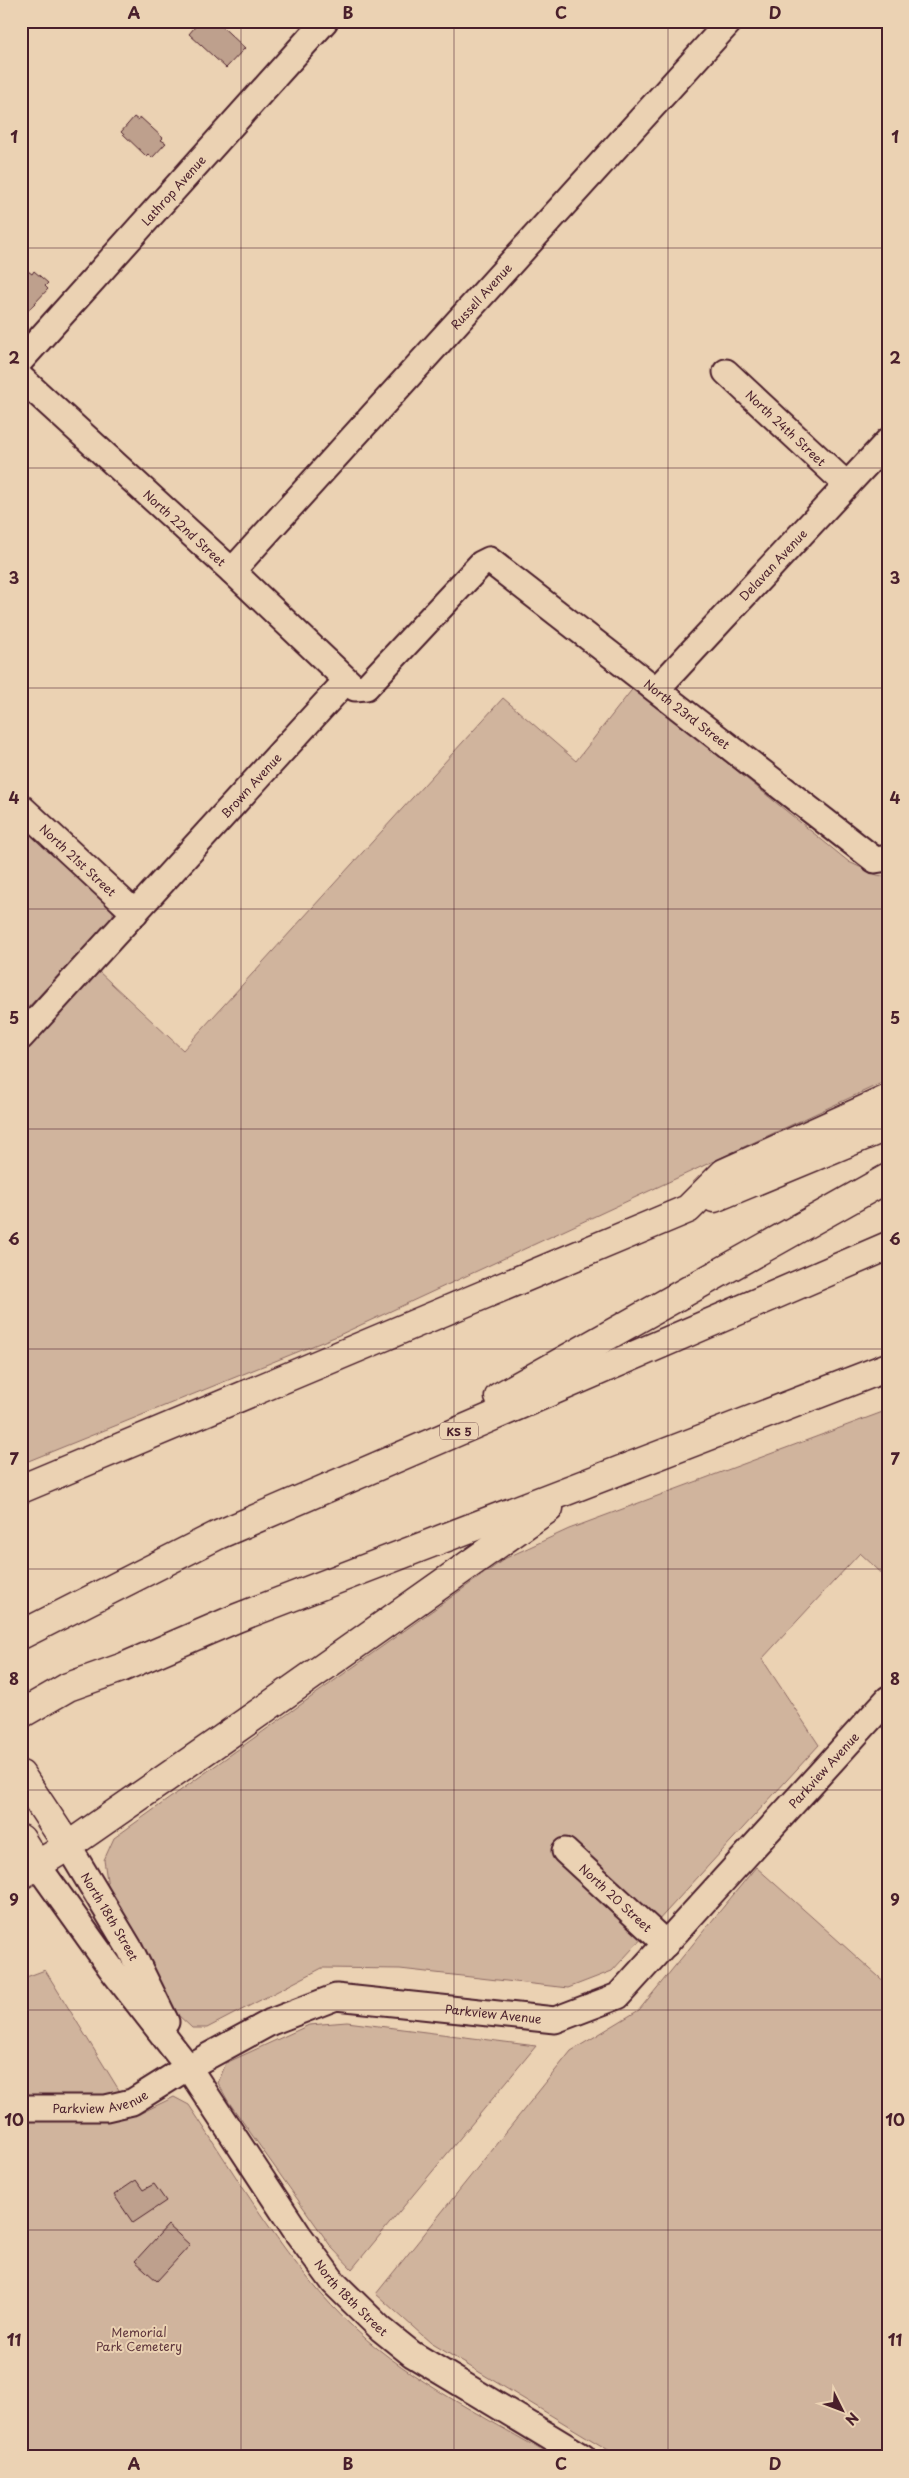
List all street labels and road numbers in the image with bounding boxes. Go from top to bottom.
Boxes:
street label: Lathrop Avenue [137,151,210,229]
street label: Russell Avenue [446,259,516,333]
street label: North 24th Street [742,386,830,470]
street label: North 22nd Street [140,485,230,570]
street label: Delavan Avenue [735,525,811,605]
street label: North 23rd Street [640,675,734,753]
street label: Brown Avenue [217,748,286,822]
street label: North 21st Street [36,820,121,900]
road number: KS 5 [440,1422,478,1440]
street label: Parkview Avenue [784,1728,863,1812]
street label: North 20 Street [575,1860,656,1936]
street label: North 18th Street [77,1869,143,1964]
street label: Parkview Avenue [444,2000,543,2028]
street label: Parkview Avenue [52,2085,151,2117]
street label: North 18th Street [310,2255,392,2340]

